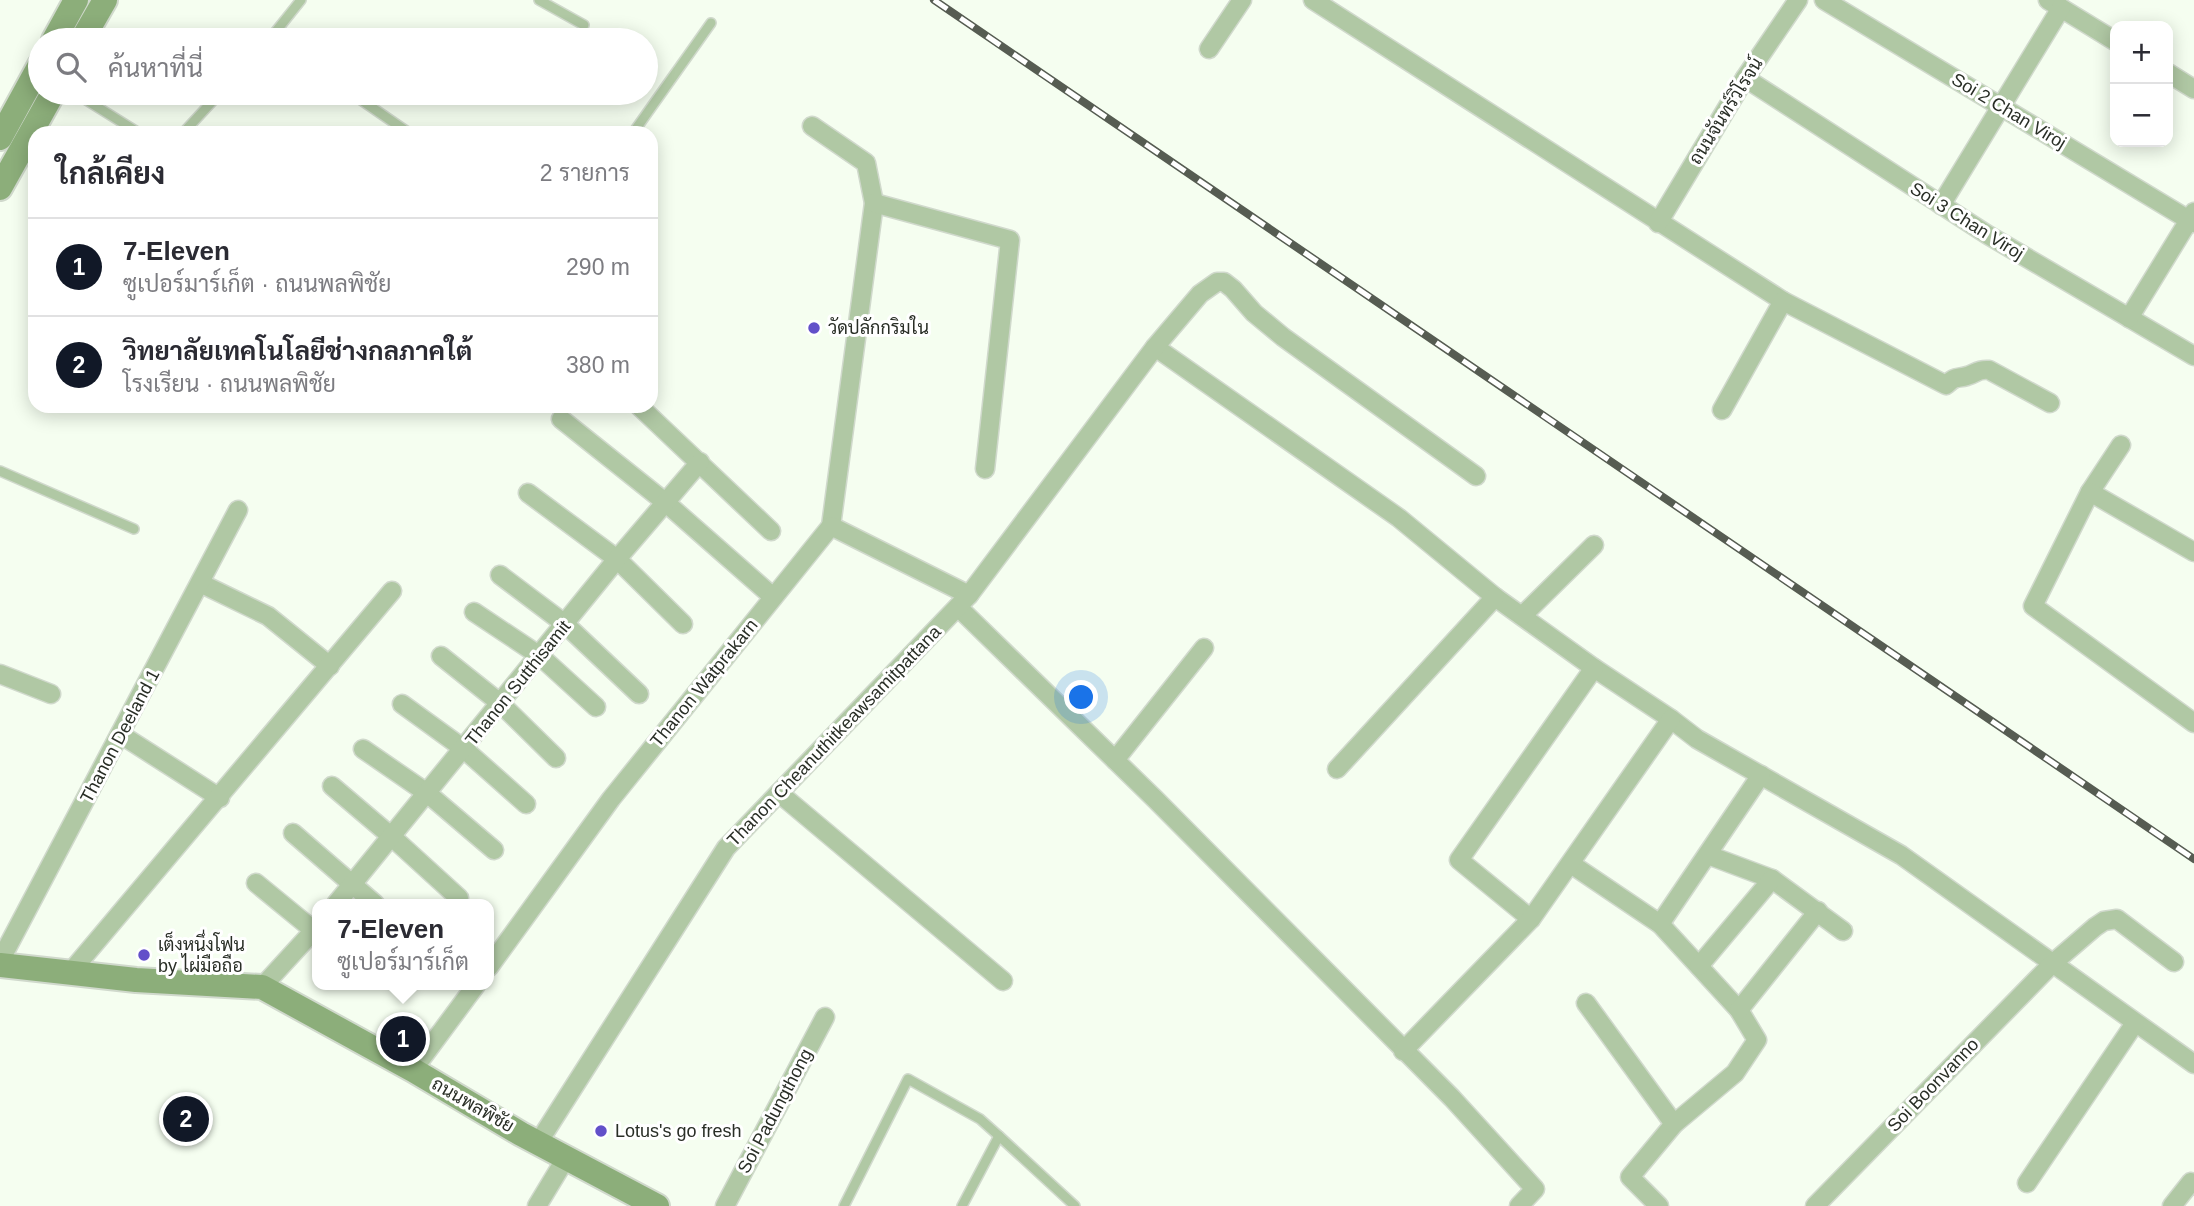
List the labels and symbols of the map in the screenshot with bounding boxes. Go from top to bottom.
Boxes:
street label: ถนนจันทร์วิโรจน์ [1683,53,1767,168]
street label: Soi 2 Chan Viroj [1948,69,2070,153]
street label: Soi 3 Chan Viroj [1907,178,2027,264]
place label: วัดปลักกริมใน [828,315,929,338]
marker: วัดปลักกริมใน [806,320,822,336]
street label: Thanon Watprakarn [646,615,762,751]
street label: Thanon Sutthisamit [461,616,575,750]
street label: Thanon Cheanuthitkeawsamitpattana [723,621,945,850]
street label: Thanon Deeland 1 [76,666,164,806]
your location [1064,680,1098,714]
place label: เต็งหนึ่งโฟน by ไผ่มือถือ [158,929,245,976]
marker: เต็งหนึ่งโฟน by ไผ่มือถือ [136,947,152,963]
pin: 1 [380,1013,426,1065]
street label: Soi Boonvanno [1883,1034,1983,1136]
street label: Soi Padungthong [734,1045,816,1177]
street label: ถนนพลพิชัย [429,1073,518,1136]
pin: 2 [163,1093,209,1145]
place label: Lotus's go fresh [615,1121,742,1141]
marker: Lotus's go fresh [593,1123,609,1139]

